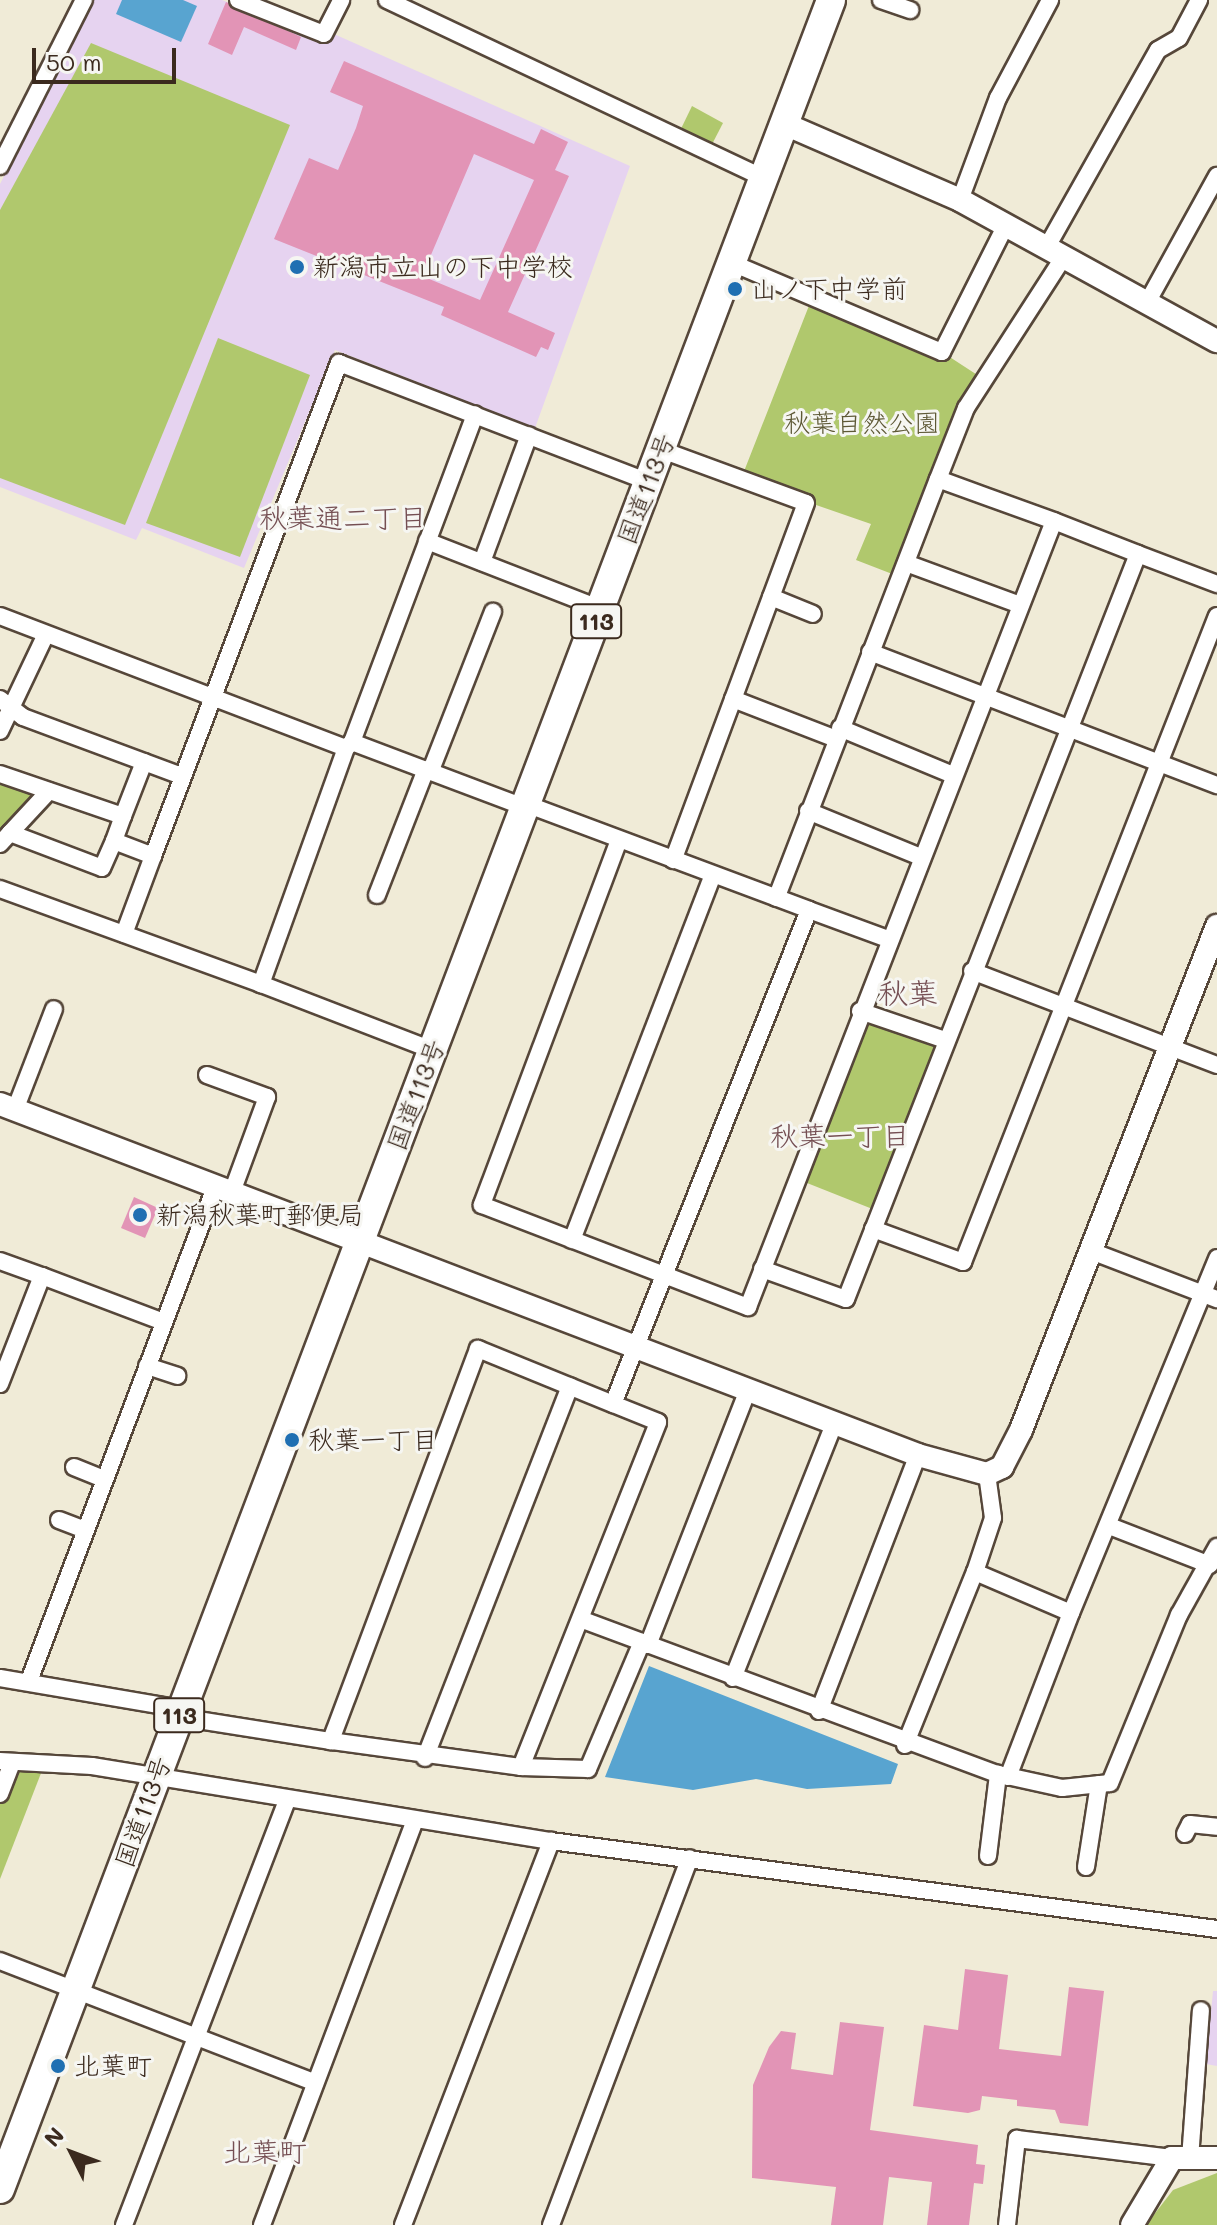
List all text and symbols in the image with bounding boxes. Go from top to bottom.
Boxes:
scale bar [36,32,180,82]
text: 50 m [46,46,102,77]
place label: 新潟市立山の下中学校 [313,251,573,283]
marker: 新潟市立山の下中学校 [288,258,306,276]
place label: 山ノ下中学前 [751,273,907,305]
marker: 山ノ下中学前 [726,280,744,298]
park label: 秋葉自然公園 [784,407,940,439]
street label: 国道113号 [611,429,681,549]
district label: 秋葉通二丁目 [259,500,427,534]
road number: 113 [570,601,622,641]
district label: 秋葉 [878,974,938,1010]
street label: 国道113号 [381,1035,451,1155]
district label: 秋葉一丁目 [770,1118,910,1152]
place label: 新潟秋葉町郵便局 [156,1199,364,1231]
marker: 新潟秋葉町郵便局 [131,1206,149,1224]
place label: 秋葉一丁目 [308,1424,438,1456]
marker: 秋葉一丁目 [283,1431,301,1449]
road number: 113 [153,1695,205,1735]
street label: 国道113号 [108,1752,178,1872]
place label: 北葉町 [74,2050,152,2082]
marker: 北葉町 [49,2057,67,2075]
north arrow [32,2113,112,2193]
text: N [37,2121,70,2153]
district label: 北葉町 [223,2134,307,2168]

